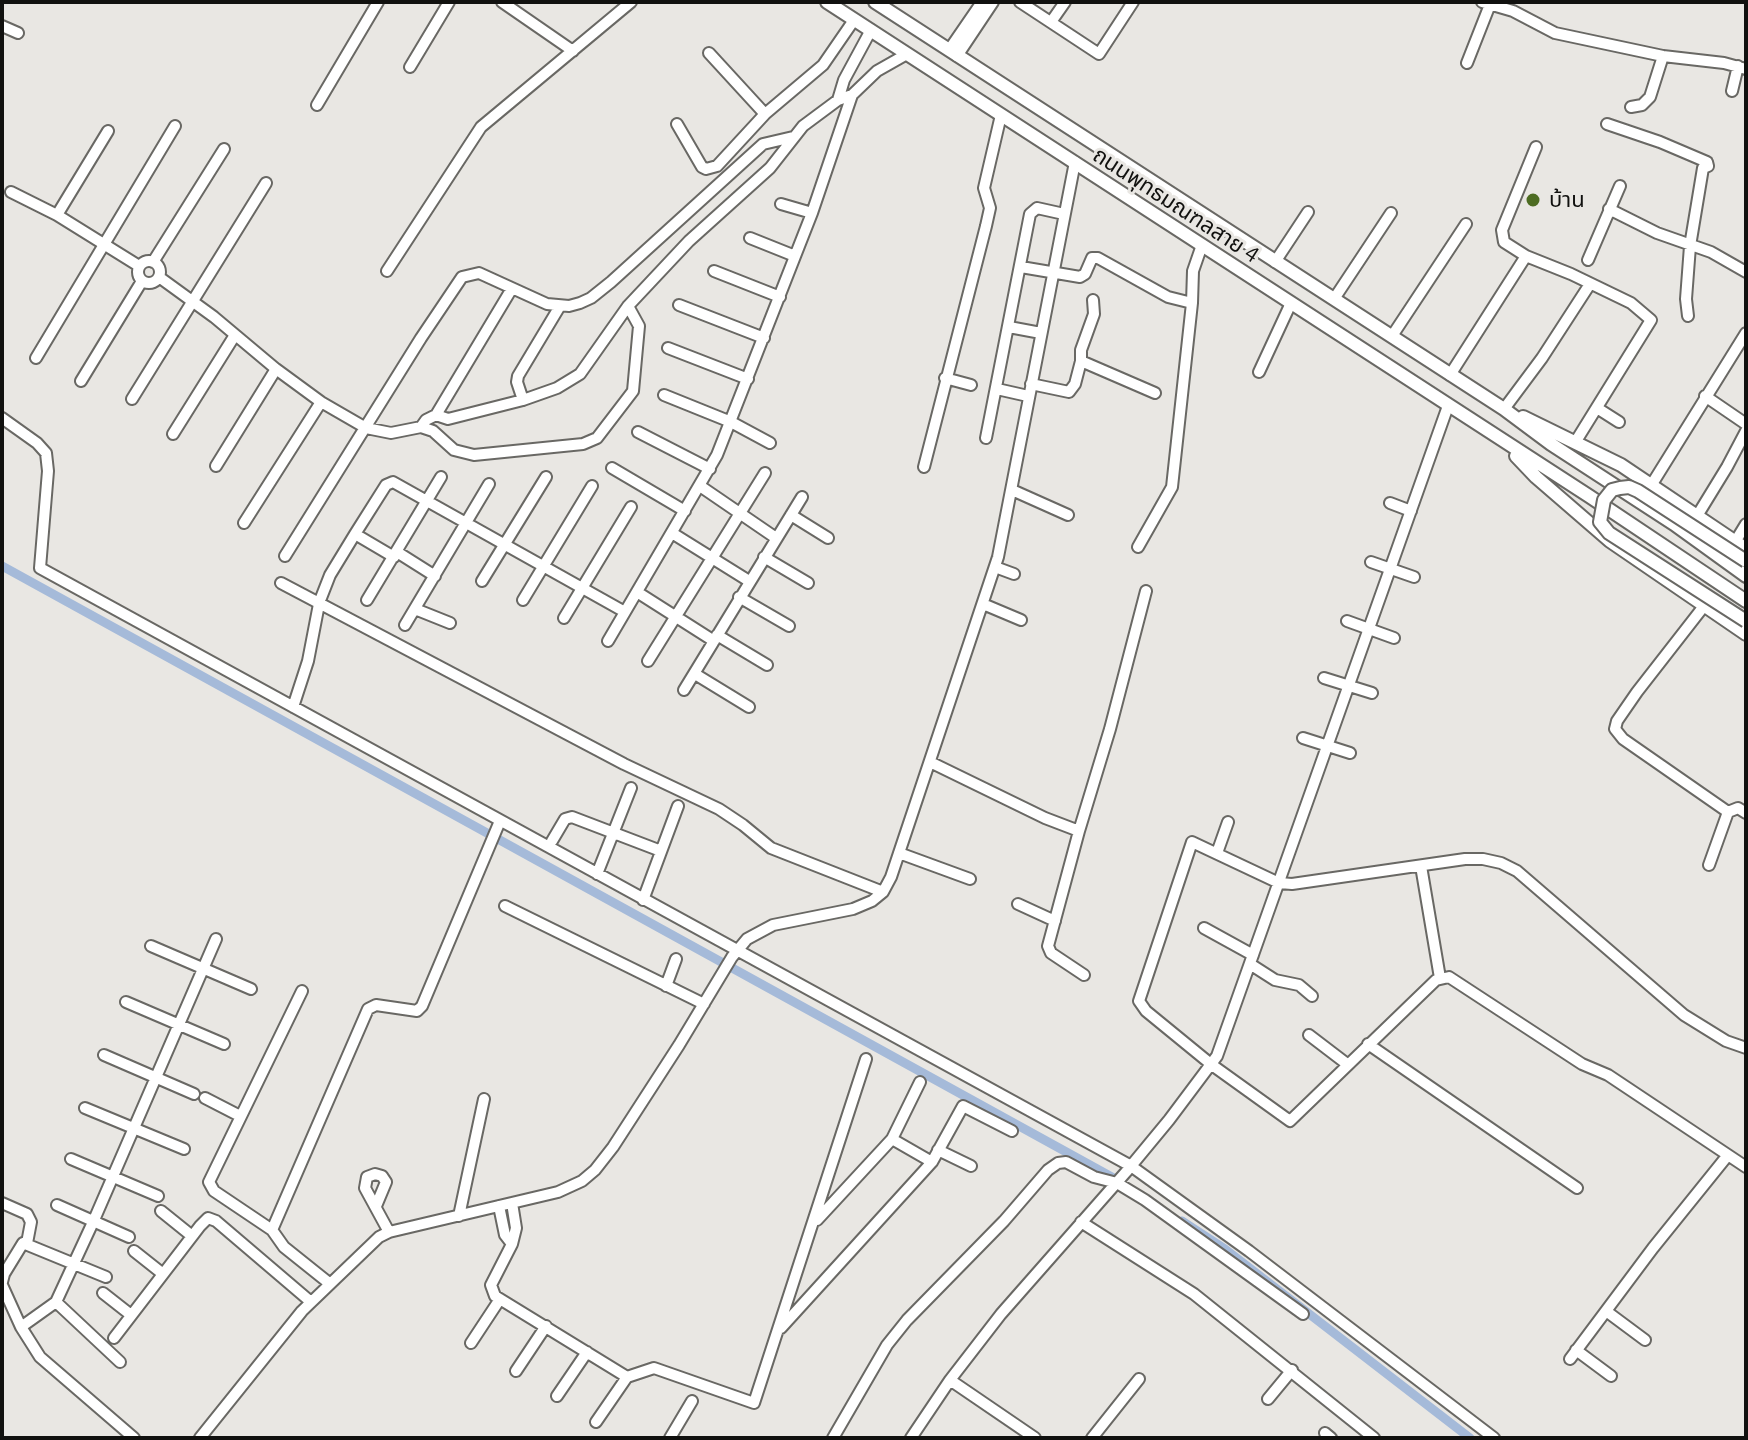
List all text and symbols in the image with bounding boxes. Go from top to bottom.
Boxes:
street label: ถนนพุทธมณฑลสาย 4 [1088,141,1264,269]
place label: บ้าน [1549,187,1585,213]
marker: บ้าน [1524,191,1542,209]

